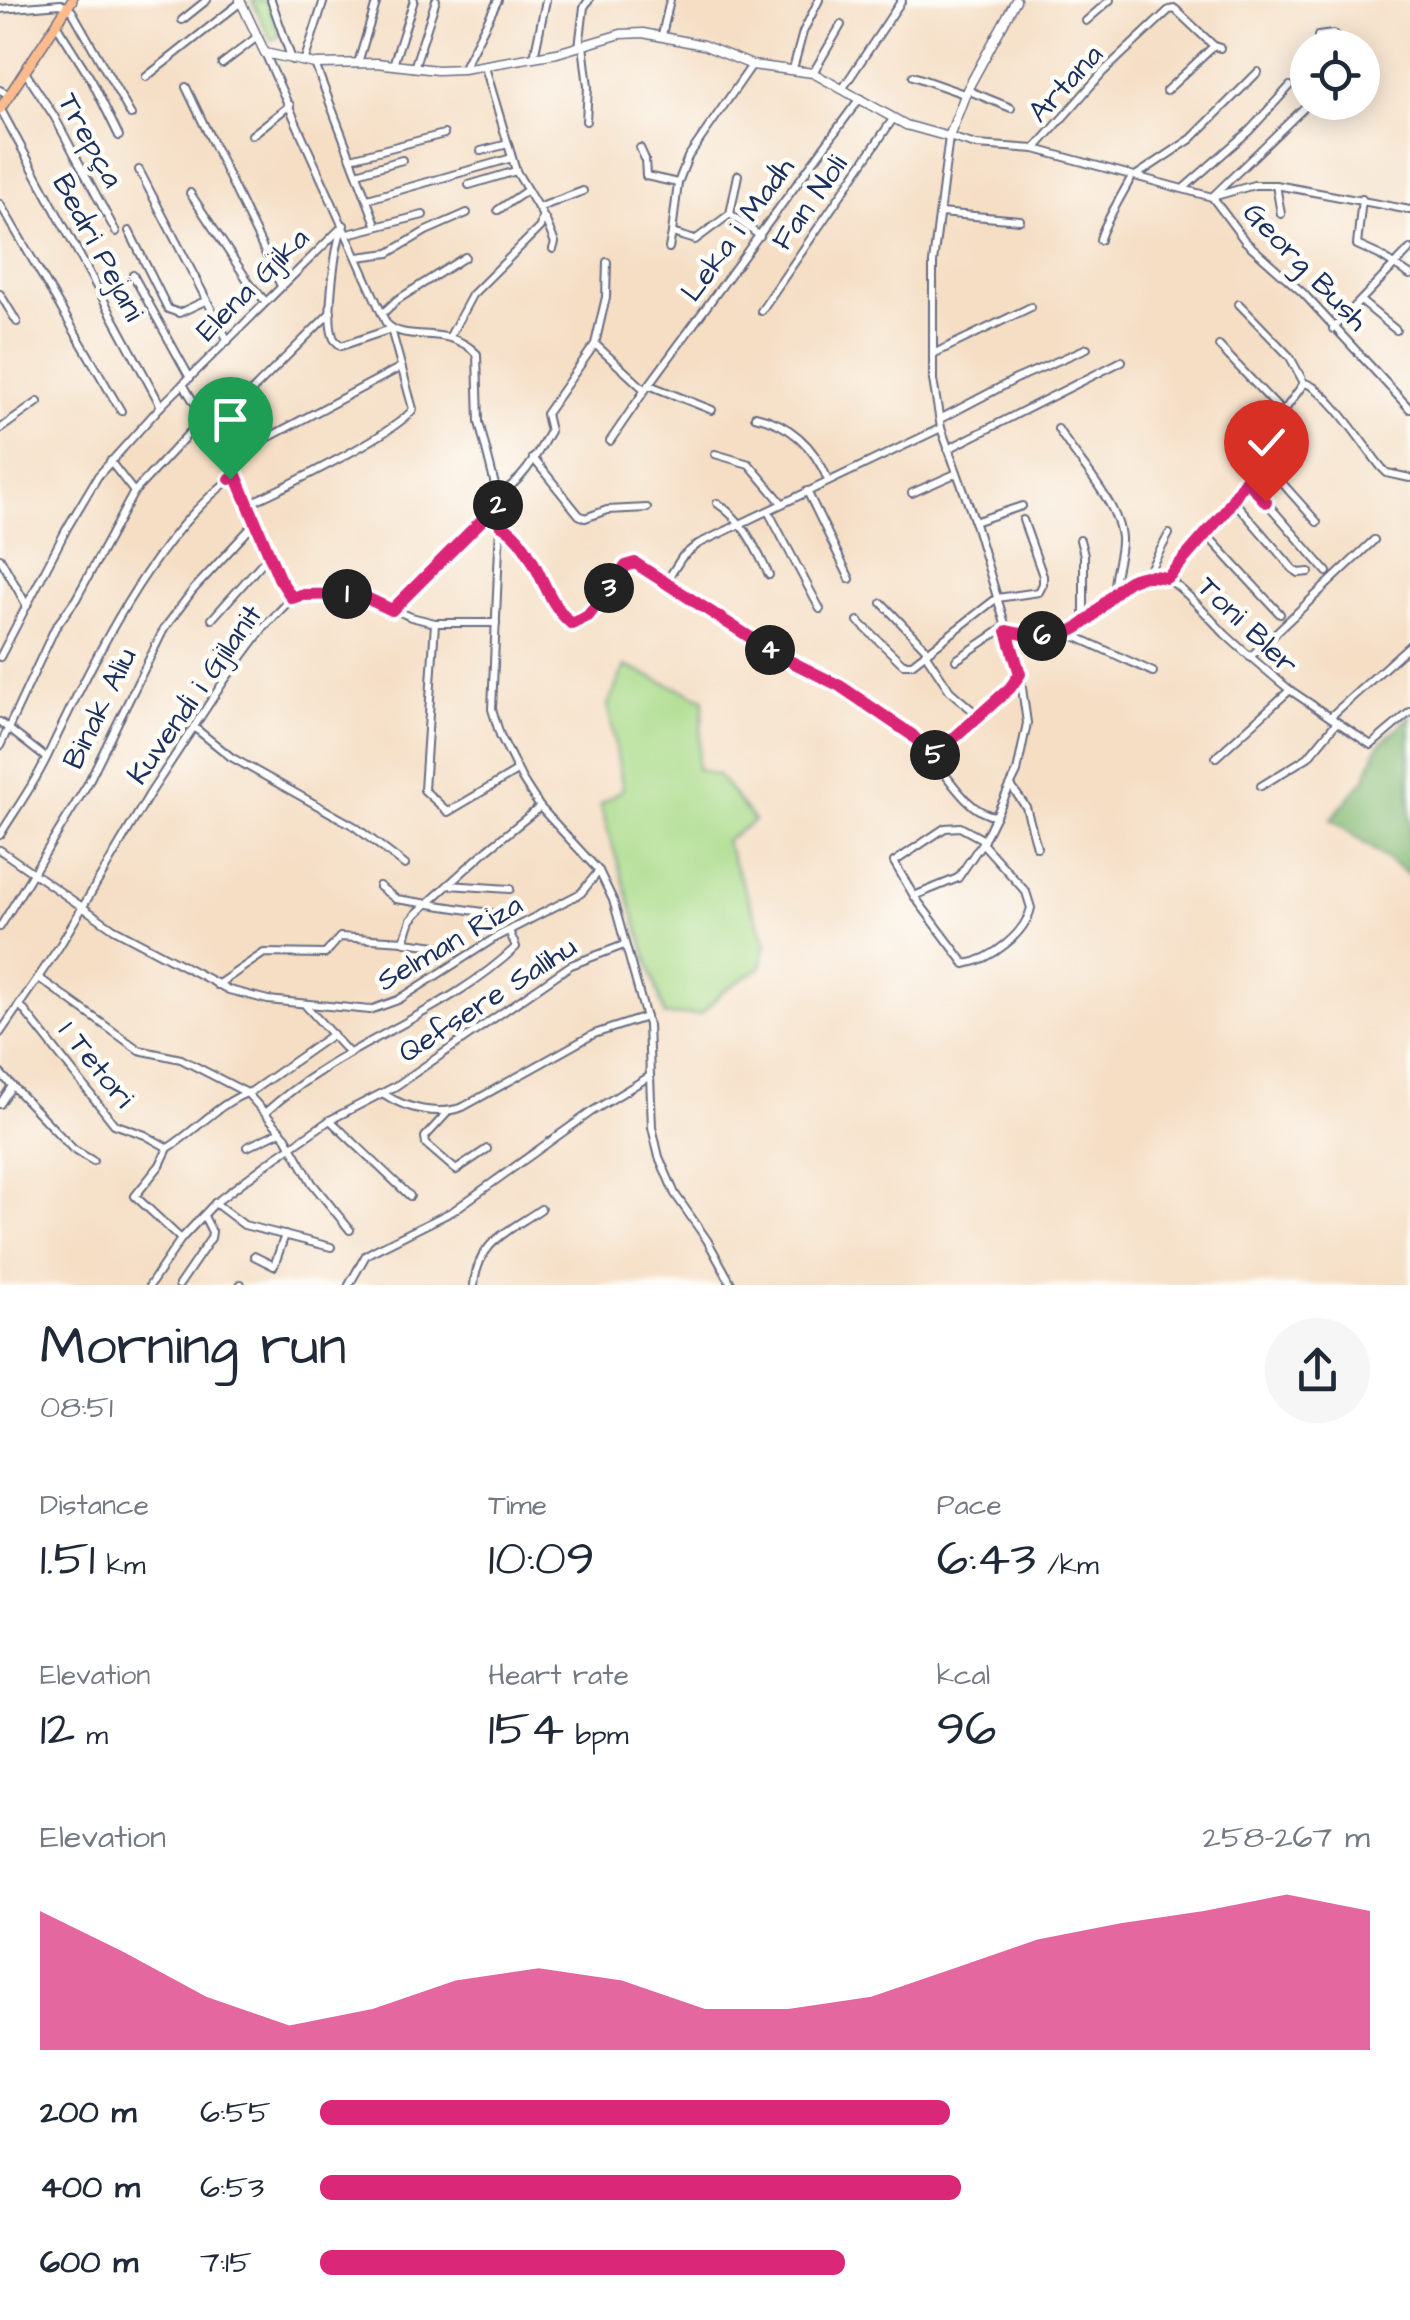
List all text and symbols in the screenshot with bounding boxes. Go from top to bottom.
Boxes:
map controls [1290,30,1380,120]
button: locate [1290,30,1380,120]
street label: Artana [1019,35,1113,132]
street label: Trepça [47,86,133,195]
street label: Fan Noli [762,146,858,259]
street label: Leka i Madh [671,149,805,311]
street label: Bedri Pejani [42,166,155,329]
street label: Georg Bush [1232,193,1378,341]
street label: Elena Gjika [186,218,319,351]
pin [188,377,273,480]
icon: arrive [203,392,258,447]
pin [1224,400,1309,503]
icon: check [1239,415,1294,470]
pin: 2 [473,480,523,530]
text: 2 [490,485,506,524]
pin: 3 [584,563,634,613]
street label: Toni Bler [1187,567,1307,685]
text: 3 [602,568,616,607]
pin: 1 [322,569,372,619]
text: 1 [345,574,349,613]
street label: Kuvendi i Gjilanit [117,596,273,793]
pin: 6 [1017,611,1067,661]
text: 6 [1033,616,1051,655]
pin: 4 [745,625,795,675]
text: 4 [760,630,780,669]
street label: Binak Aliu [52,641,147,776]
pin: 5 [910,730,960,780]
text: 5 [925,735,945,774]
street label: Selman Riza [369,884,530,1002]
street label: Qefsere Salihu [390,926,585,1073]
street label: 1 Tetori [48,1012,145,1117]
text: Morning run [40,1309,346,1385]
button: share [1265,1318,1370,1423]
text: 08:51 [40,1385,113,1430]
text: Distance [40,1486,149,1525]
text: Time [488,1486,547,1525]
text: Pace [937,1486,1002,1525]
text: 1.51 [40,1525,95,1594]
text: 10:09 [488,1525,595,1594]
text: 6:43 [937,1525,1036,1594]
text: km [95,1546,145,1585]
text: /km [1036,1546,1099,1585]
text: Elevation [40,1656,150,1695]
text: Heart rate [488,1656,629,1695]
text: kcal [937,1656,990,1695]
text: 12 [40,1695,75,1764]
text: 154 [488,1695,564,1764]
text: 96 [937,1695,996,1764]
text: m [75,1716,108,1755]
text: bpm [564,1716,628,1755]
text: Elevation [40,1815,166,1860]
text: 258–267 m [1203,1815,1370,1860]
text: 200 m [40,2090,136,2135]
text: 6:55 [200,2090,271,2135]
text: 400 m [40,2165,140,2210]
text: 6:53 [200,2165,264,2210]
text: 600 m [40,2240,138,2285]
text: 7:15 [200,2240,252,2285]

